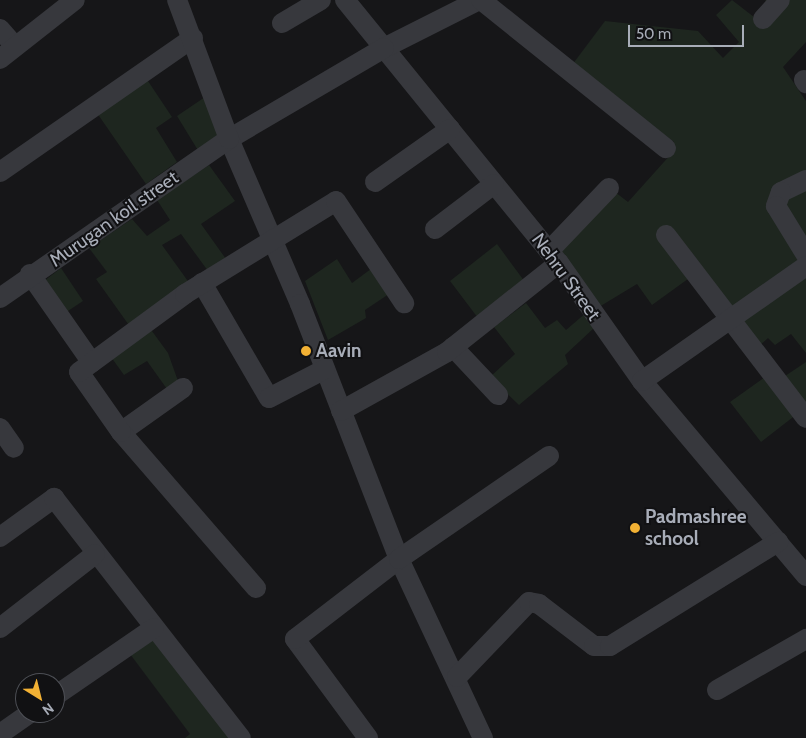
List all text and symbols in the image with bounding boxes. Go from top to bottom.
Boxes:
scale bar [631,15,747,47]
text: 50 m [636,25,671,43]
street label: Murugan koil street [45,166,183,272]
street label: Nehru Street [527,229,605,325]
place label: Aavin [316,340,361,362]
marker: Aavin [300,345,312,357]
place label: Padmashree school [645,506,747,550]
marker: Padmashree school [629,522,641,534]
north arrow [15,673,65,723]
text: N [39,699,58,720]

